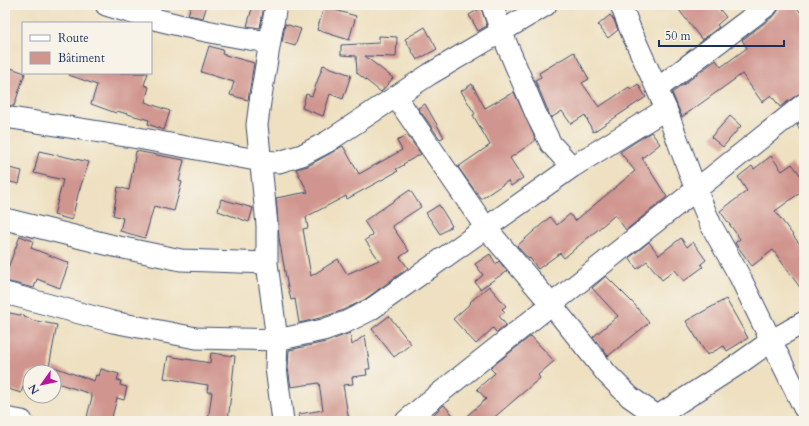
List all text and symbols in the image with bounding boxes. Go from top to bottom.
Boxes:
legend [22,22,152,74]
scale bar [659,22,784,48]
text: 50 m [665,28,692,44]
text: Route [58,30,89,46]
text: Bâtiment [58,50,105,66]
north arrow [22,364,62,404]
text: N [25,381,43,397]

